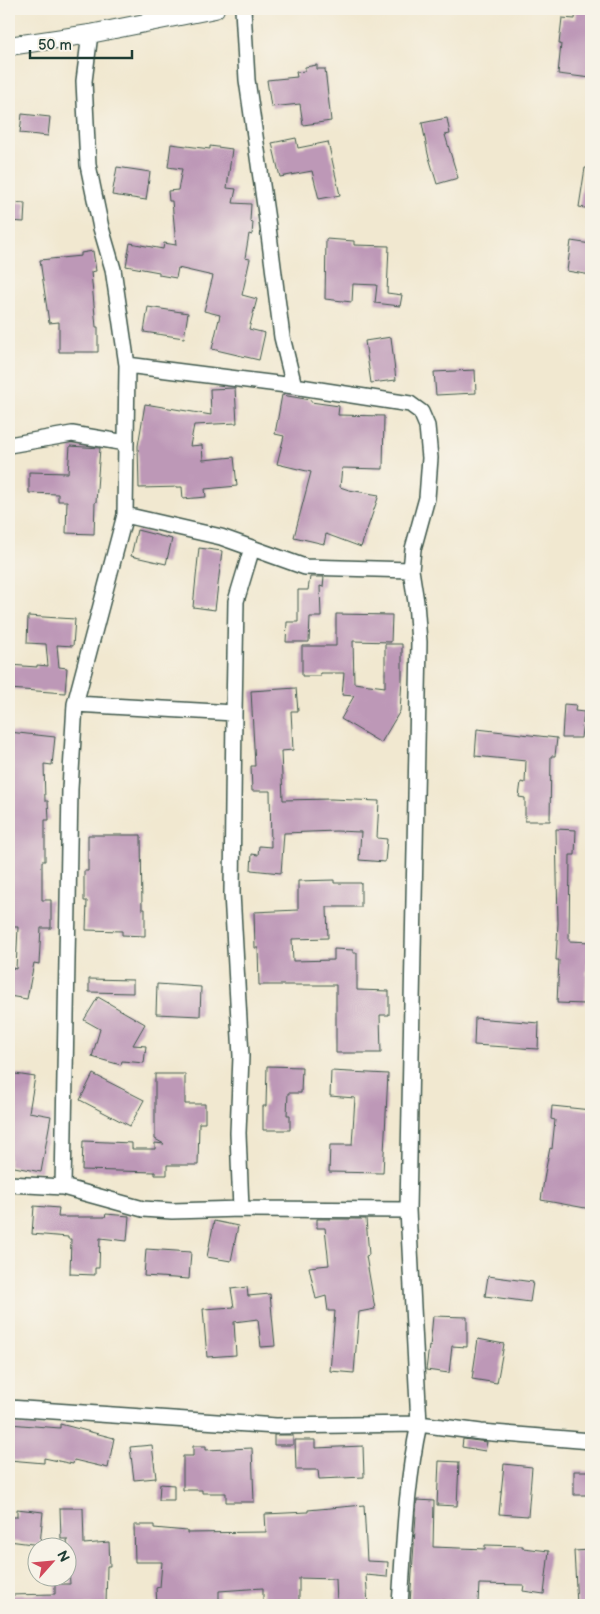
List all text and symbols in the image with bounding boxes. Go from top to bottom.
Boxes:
scale bar [30,28,132,60]
text: 50 m [38,36,72,55]
north arrow [28,1536,78,1586]
text: N [53,1548,73,1565]

